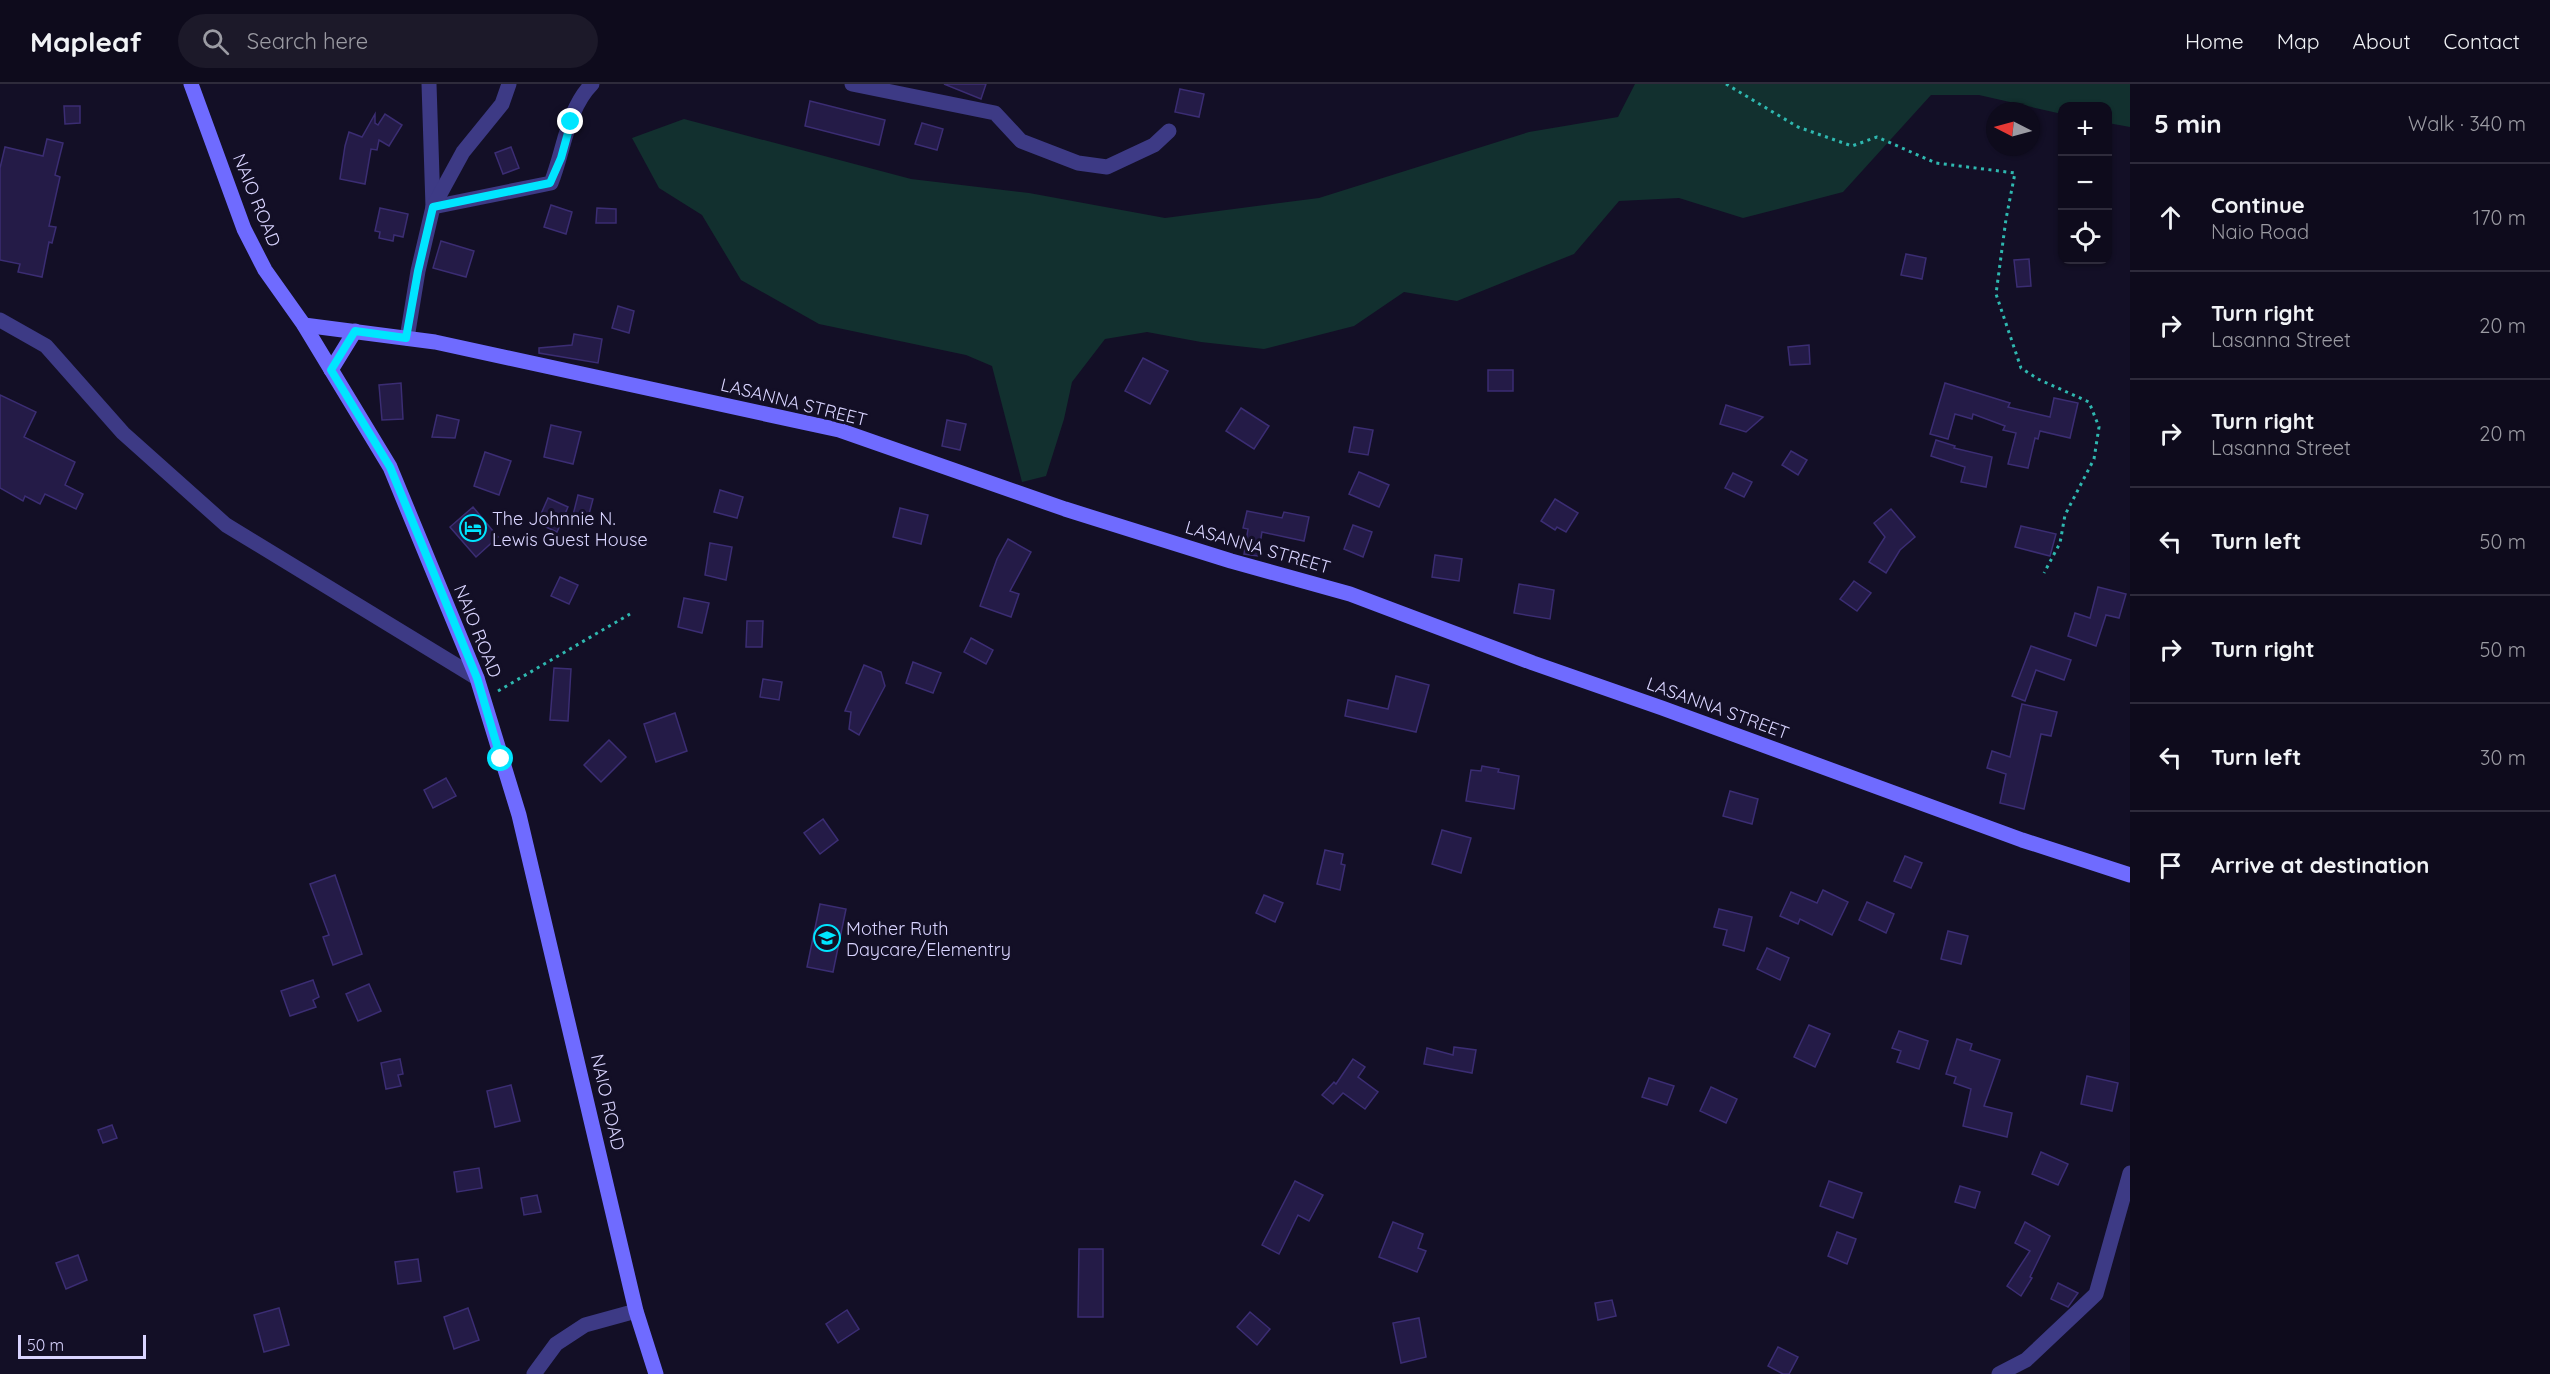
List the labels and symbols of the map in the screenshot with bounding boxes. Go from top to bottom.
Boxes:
north arrow [1986,102,2040,156]
route end [557,108,583,134]
street label: NAIO ROAD [228,150,286,250]
street label: LASANNA STREET [718,373,870,431]
place label: The Johnnie N. Lewis Guest House [492,507,648,551]
hotel icon: The Johnnie N. Lewis Guest House [458,513,488,543]
street label: LASANNA STREET [1183,515,1333,579]
street label: NAIO ROAD [449,581,507,681]
street label: LASANNA STREET [1644,672,1793,745]
route start [487,745,513,771]
place label: Mother Ruth Daycare/Elementry [846,917,1011,961]
school or university icon: Mother Ruth Daycare/Elementry [812,923,842,953]
street label: NAIO ROAD [586,1052,630,1152]
scale bar [18,1332,146,1360]

